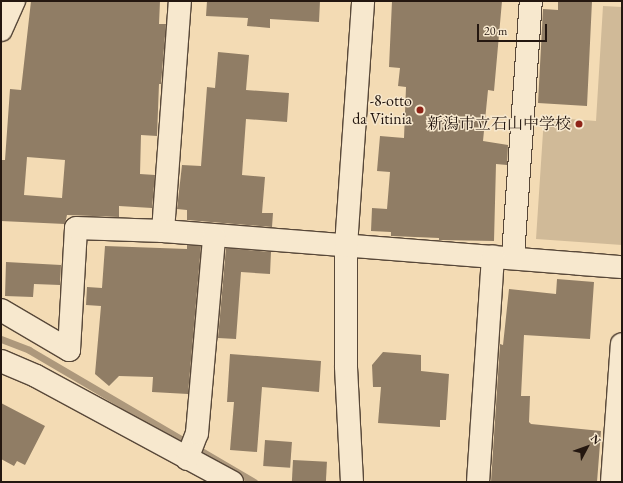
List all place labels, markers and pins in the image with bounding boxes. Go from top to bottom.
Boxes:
place label: -8-otto da Vitinia [352,91,412,129]
marker: -8-otto da Vitinia [415,105,425,115]
place label: 新潟市立石山中学校 [427,114,571,134]
marker: 新潟市立石山中学校 [574,119,584,129]

